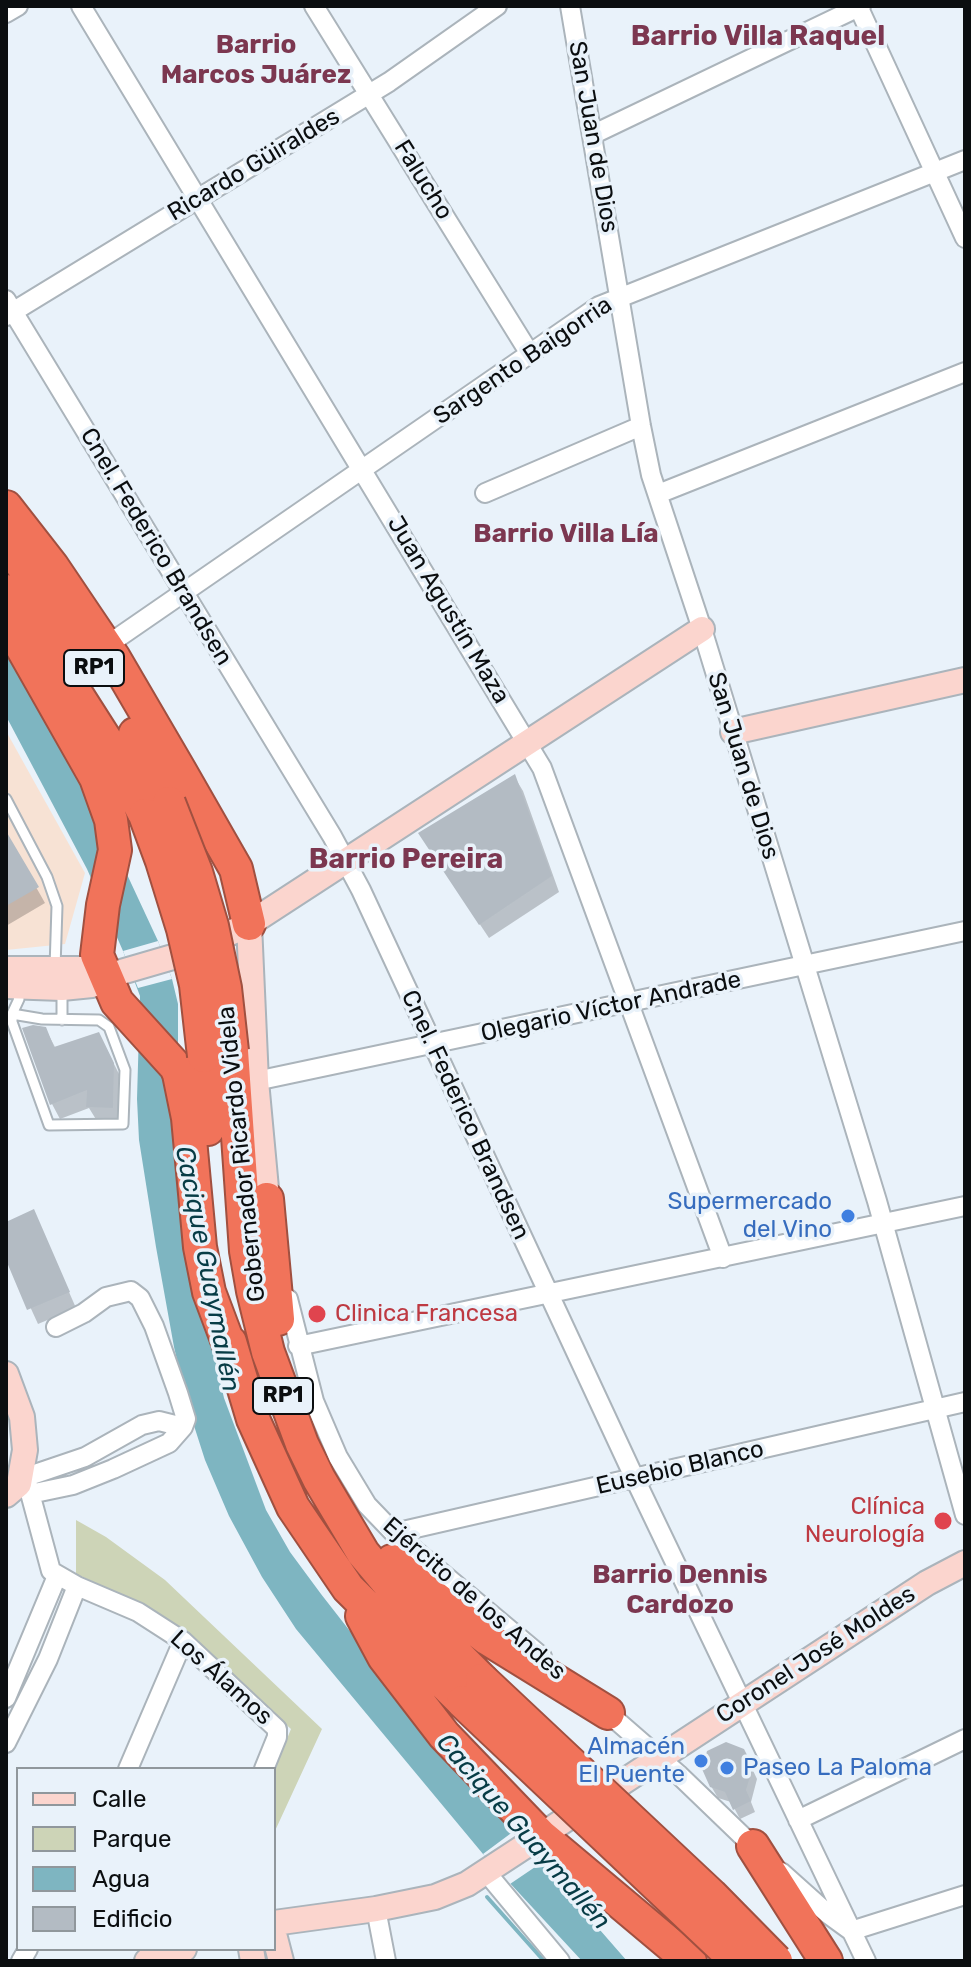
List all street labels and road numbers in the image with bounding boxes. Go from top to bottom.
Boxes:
street label: San Juan de Dios [562,39,624,235]
street label: Ricardo Güiraldes [163,102,345,228]
street label: Falucho [387,135,459,225]
street label: Sargento Baigorria [428,291,618,431]
street label: Cnel. Federico Brandsen [74,423,238,671]
street label: Juan Agustín Maza [381,511,515,709]
road number: RP1 [64,650,124,686]
street label: San Juan de Dios [701,669,785,863]
street label: Olegario Víctor Andrade [478,965,744,1049]
street label: Cnel. Federico Brandsen [395,986,535,1244]
street label: Gobernador Ricardo Videla [212,1005,272,1303]
road number: RP1 [253,1378,313,1414]
street label: Eusebio Blanco [593,1435,767,1501]
street label: Ejército de los Andes [377,1512,571,1686]
street label: Coronel José Moldes [711,1580,921,1730]
street label: Los Álamos [164,1625,278,1731]

